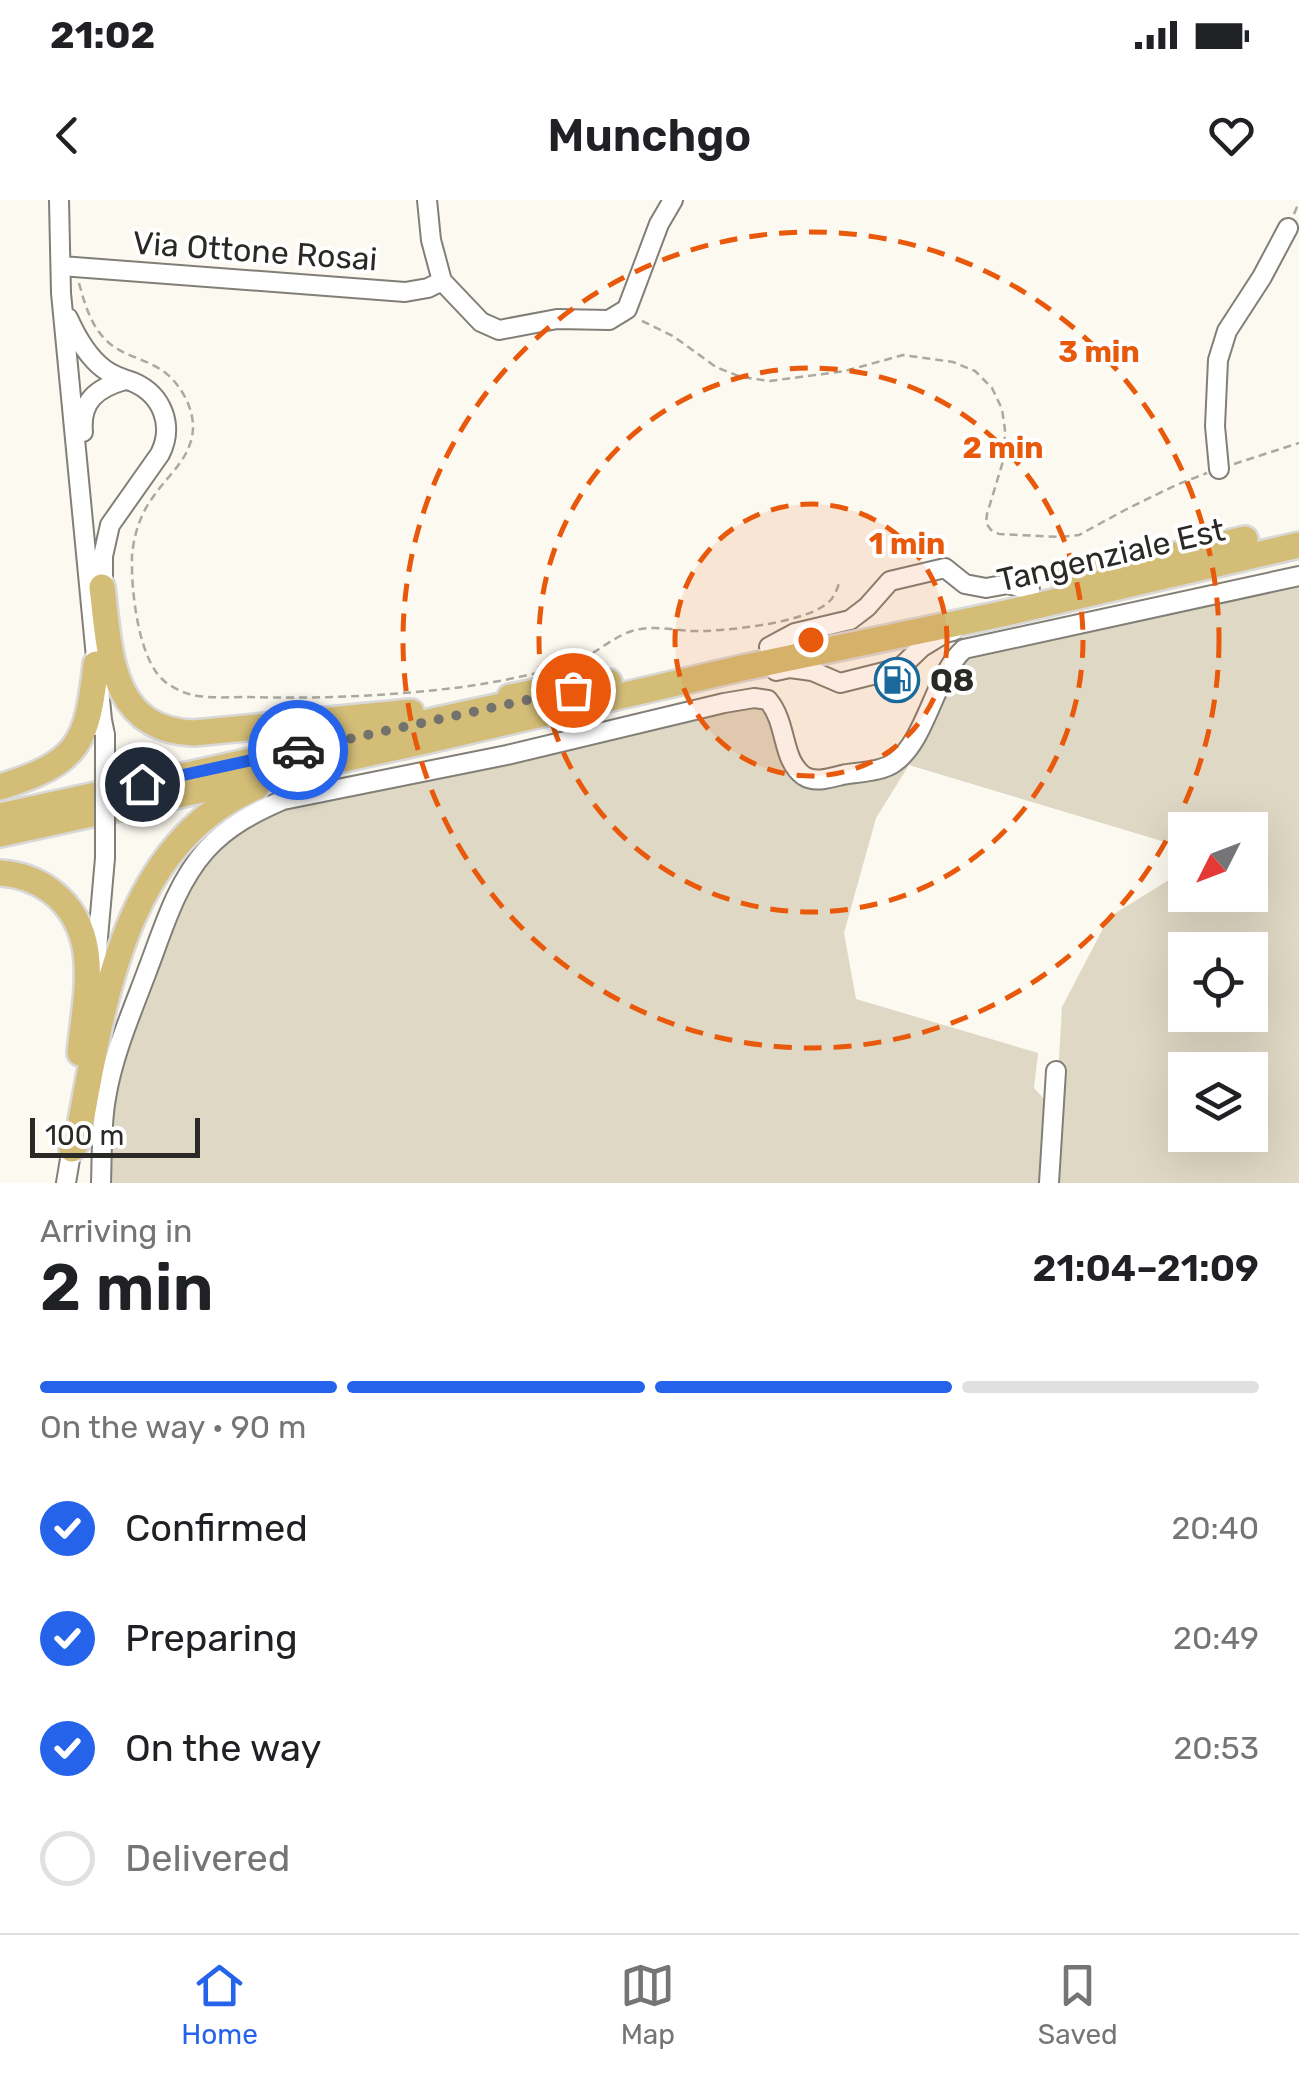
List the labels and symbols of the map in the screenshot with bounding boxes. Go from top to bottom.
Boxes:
street label: Via Ottone Rosai [131,223,379,279]
text: 3 min [1058,334,1140,370]
text: 2 min [962,430,1044,466]
street label: Tangenziale Est [993,510,1229,600]
text: 1 min [869,526,945,562]
centre of rings [793,622,829,658]
pin [531,648,616,733]
fuel station icon: Q8 [874,657,920,703]
place label: Q8 [930,661,974,699]
courier [248,700,348,800]
pin [100,742,185,827]
north arrow [1168,812,1268,912]
scale bar [30,1113,200,1158]

